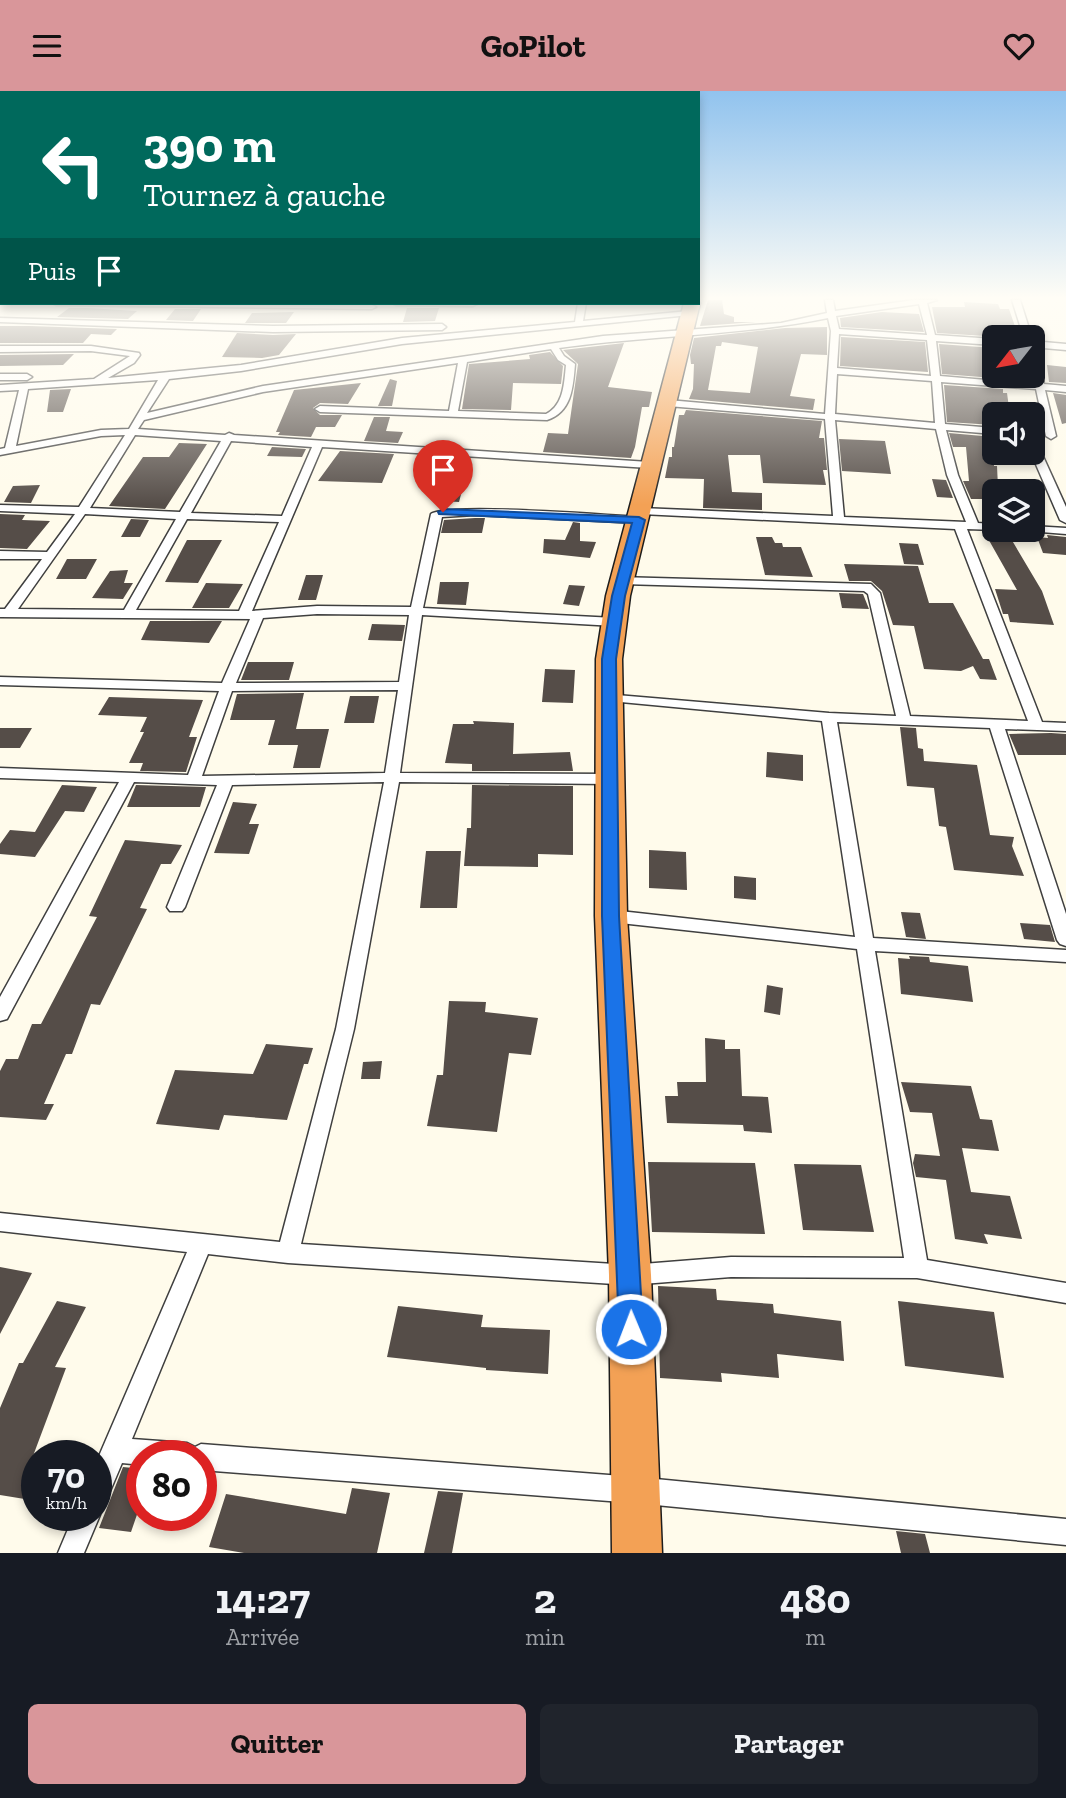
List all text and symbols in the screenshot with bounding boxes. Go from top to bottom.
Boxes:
icon: menu [28,27,66,65]
text: GoPilot [480,27,586,65]
icon: heart [1000,27,1038,65]
text: 390 m [143,116,276,175]
icon: left [28,119,119,210]
text: Tournez à gauche [143,176,386,214]
icon: arrive [90,252,128,290]
text: Puis [28,255,76,287]
north arrow [982,325,1045,389]
map controls [982,325,1045,542]
button: sound [982,402,1045,465]
pin [413,440,473,512]
icon: arrive [424,451,462,489]
button: layers [982,479,1045,542]
position arrow [594,1292,668,1366]
speed limit sign: 80 [126,1440,217,1531]
text: 70 [48,1455,85,1497]
text: km/h [46,1492,87,1514]
text: 14:27 [215,1573,310,1624]
text: 2 [534,1573,556,1624]
text: 480 [780,1573,851,1624]
text: Arrivée [226,1623,299,1651]
text: min [525,1623,565,1651]
text: m [805,1623,825,1651]
button: Quitter [28,1704,526,1784]
button: Partager [540,1704,1038,1784]

